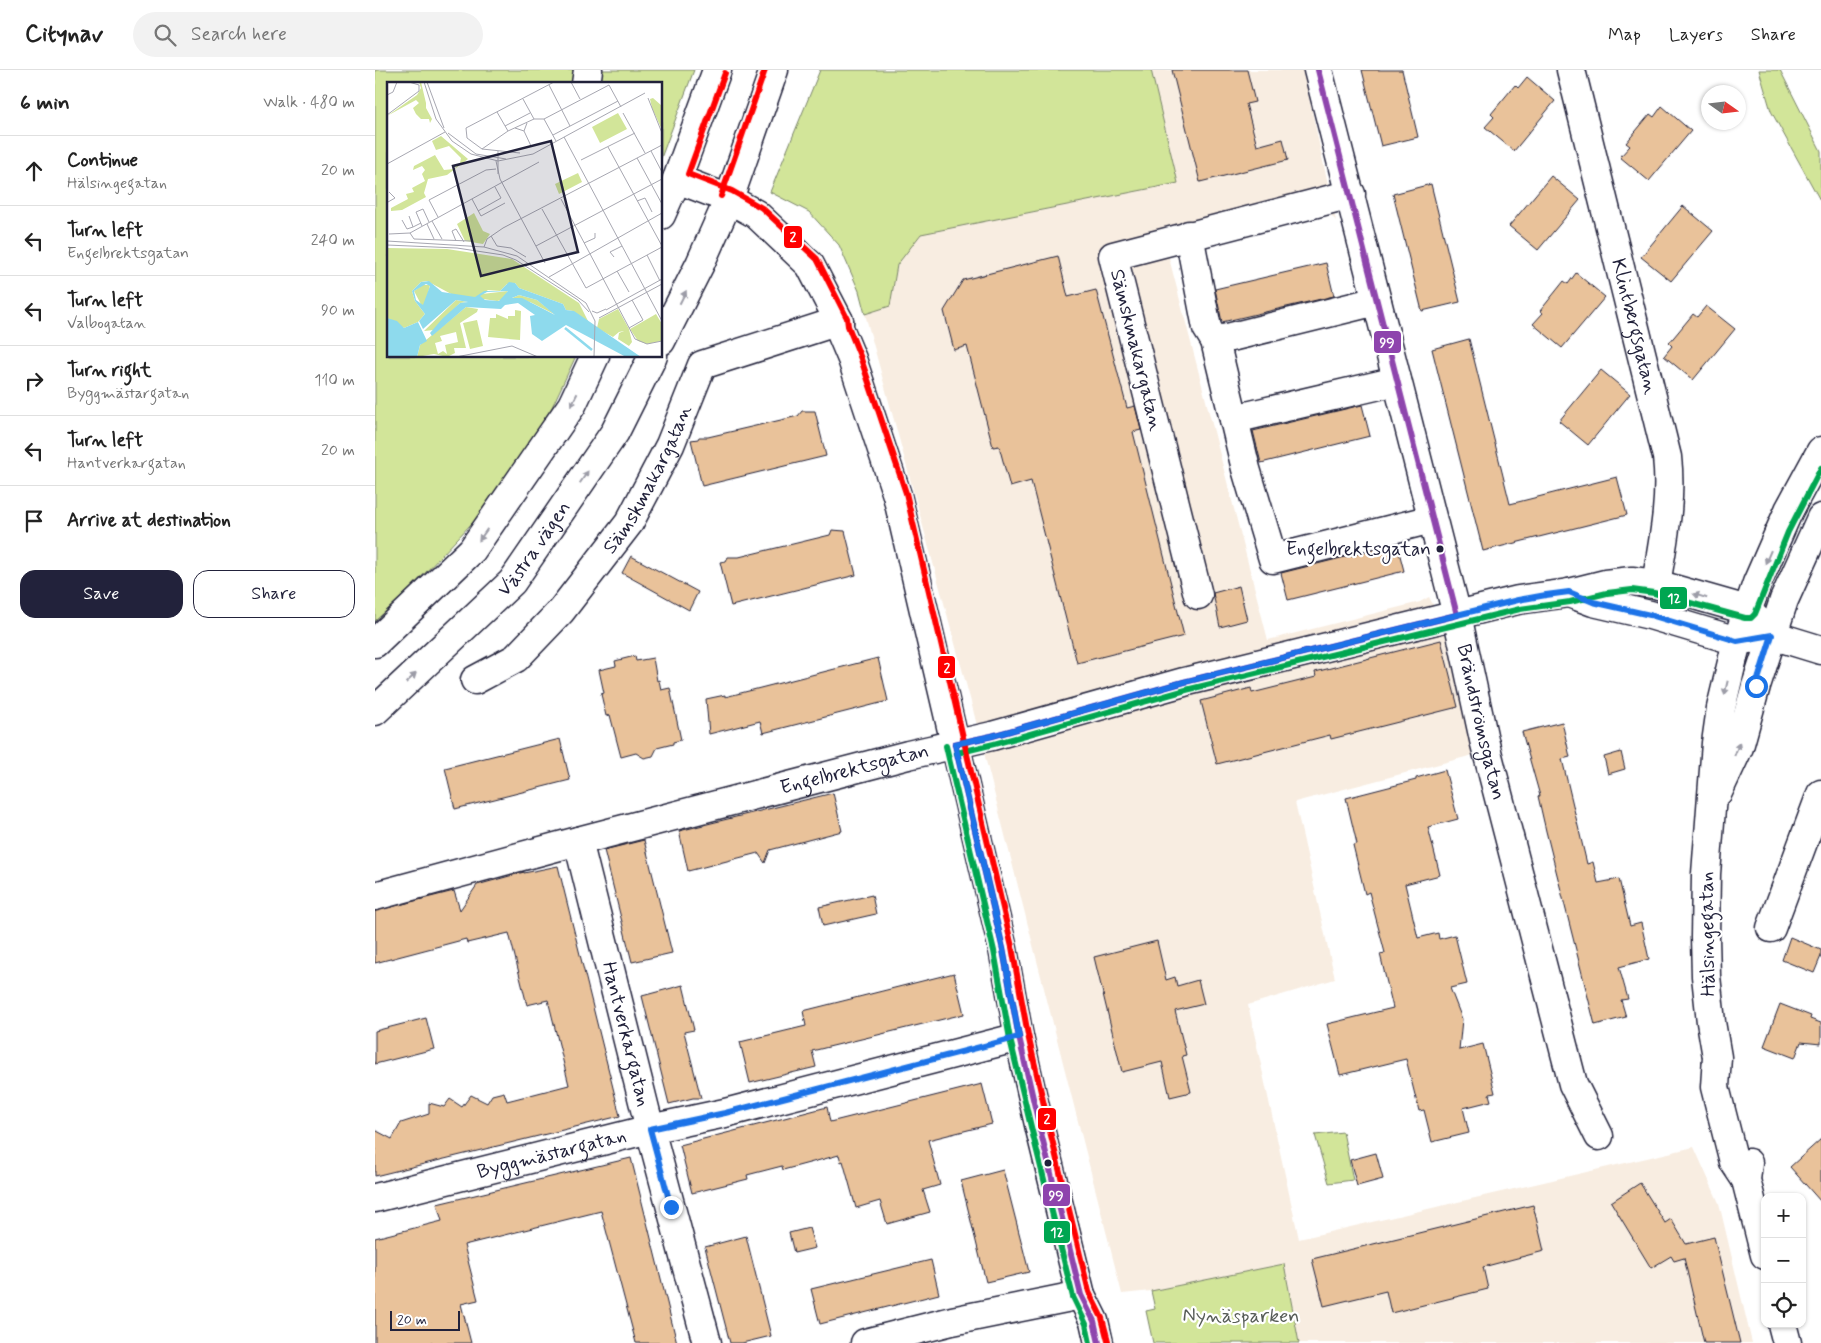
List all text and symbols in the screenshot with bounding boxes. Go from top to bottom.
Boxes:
search box [133,12,483,57]
text: Citynav [25,19,103,50]
icon: search [151,21,179,49]
text: Search here [191,22,287,47]
text: Map [1608,23,1641,47]
text: Layers [1669,23,1723,47]
text: Share [1751,23,1796,47]
inset map [387,82,663,358]
north arrow [1701,85,1746,130]
text: 6 min [20,89,70,117]
text: Walk · 480 m [263,92,355,113]
text: Continue [67,148,138,173]
icon: ahead [20,157,48,185]
text: 20 m [321,160,355,181]
text: Hälsingegatan [67,173,167,194]
text: Turn left [67,218,143,243]
line badge: 2 [783,225,803,249]
icon: left [20,227,48,255]
text: 2 [790,228,797,246]
text: 240 m [311,230,355,251]
text: Engelbrektsgatan [67,243,189,264]
street label: Klintbergsgatan [1605,256,1664,397]
street label: Sämskmakargatan [1103,266,1169,434]
text: Turn left [67,288,143,313]
one-way arrow [679,290,687,305]
icon: left [20,297,48,325]
text: 90 m [321,300,355,321]
text: Valbogatan [67,313,146,334]
line badge: 99 [1373,330,1402,354]
text: 99 [1379,334,1395,352]
text: Turn right [67,358,151,383]
icon: right [20,367,48,395]
text: 110 m [314,370,355,391]
text: Byggmästargatan [67,383,189,404]
one-way arrow [570,393,578,407]
street label: Sämskmakargatan [597,401,698,559]
text: Turn left [67,428,143,453]
icon: left [20,437,48,465]
text: 20 m [321,440,355,461]
text: Hantverkargatan [67,453,186,474]
one-way arrow [579,470,589,483]
street label: Västra vägen [491,496,577,603]
icon: arrive [20,507,48,535]
text: Arrive at destination [67,508,231,533]
one-way arrow [478,528,488,541]
place label: Engelbrektsgatan [1286,537,1431,565]
marker: Engelbrektsgatan [1435,544,1445,554]
one-way arrow [1763,550,1771,564]
button: Save [20,570,183,618]
button: Share [193,570,355,618]
line badge: 12 [1659,586,1688,610]
text: 12 [1667,590,1681,608]
one-way arrow [1693,592,1708,600]
street label: Brändströmsgatan [1450,641,1512,803]
line badge: 2 [937,655,956,679]
text: 2 [944,659,951,677]
one-way arrow [404,672,416,684]
route start [1745,675,1768,698]
one-way arrow [1722,681,1730,696]
street label: Engelbrektsgatan [777,737,932,801]
one-way arrow [1733,741,1741,756]
street label: Hälsingegatan [1693,871,1725,997]
street label: Hantverkargatan [595,959,657,1109]
line badge: 2 [1037,1107,1057,1131]
text: 2 [1044,1110,1051,1128]
street label: Byggmästargatan [474,1122,629,1185]
unlabelled marker [1043,1158,1053,1168]
line badge: 99 [1042,1183,1071,1207]
text: 99 [1048,1187,1064,1205]
map controls [1761,1193,1806,1328]
button: + [1761,1193,1806,1238]
route end [660,1196,683,1219]
line badge: 12 [1043,1220,1071,1244]
text: 12 [1050,1224,1064,1242]
button: − [1761,1238,1806,1283]
button: locate [1761,1283,1806,1328]
park label: Nynäsparken [1182,1303,1300,1330]
scale bar [390,1308,460,1331]
text: 20 m [397,1311,427,1329]

